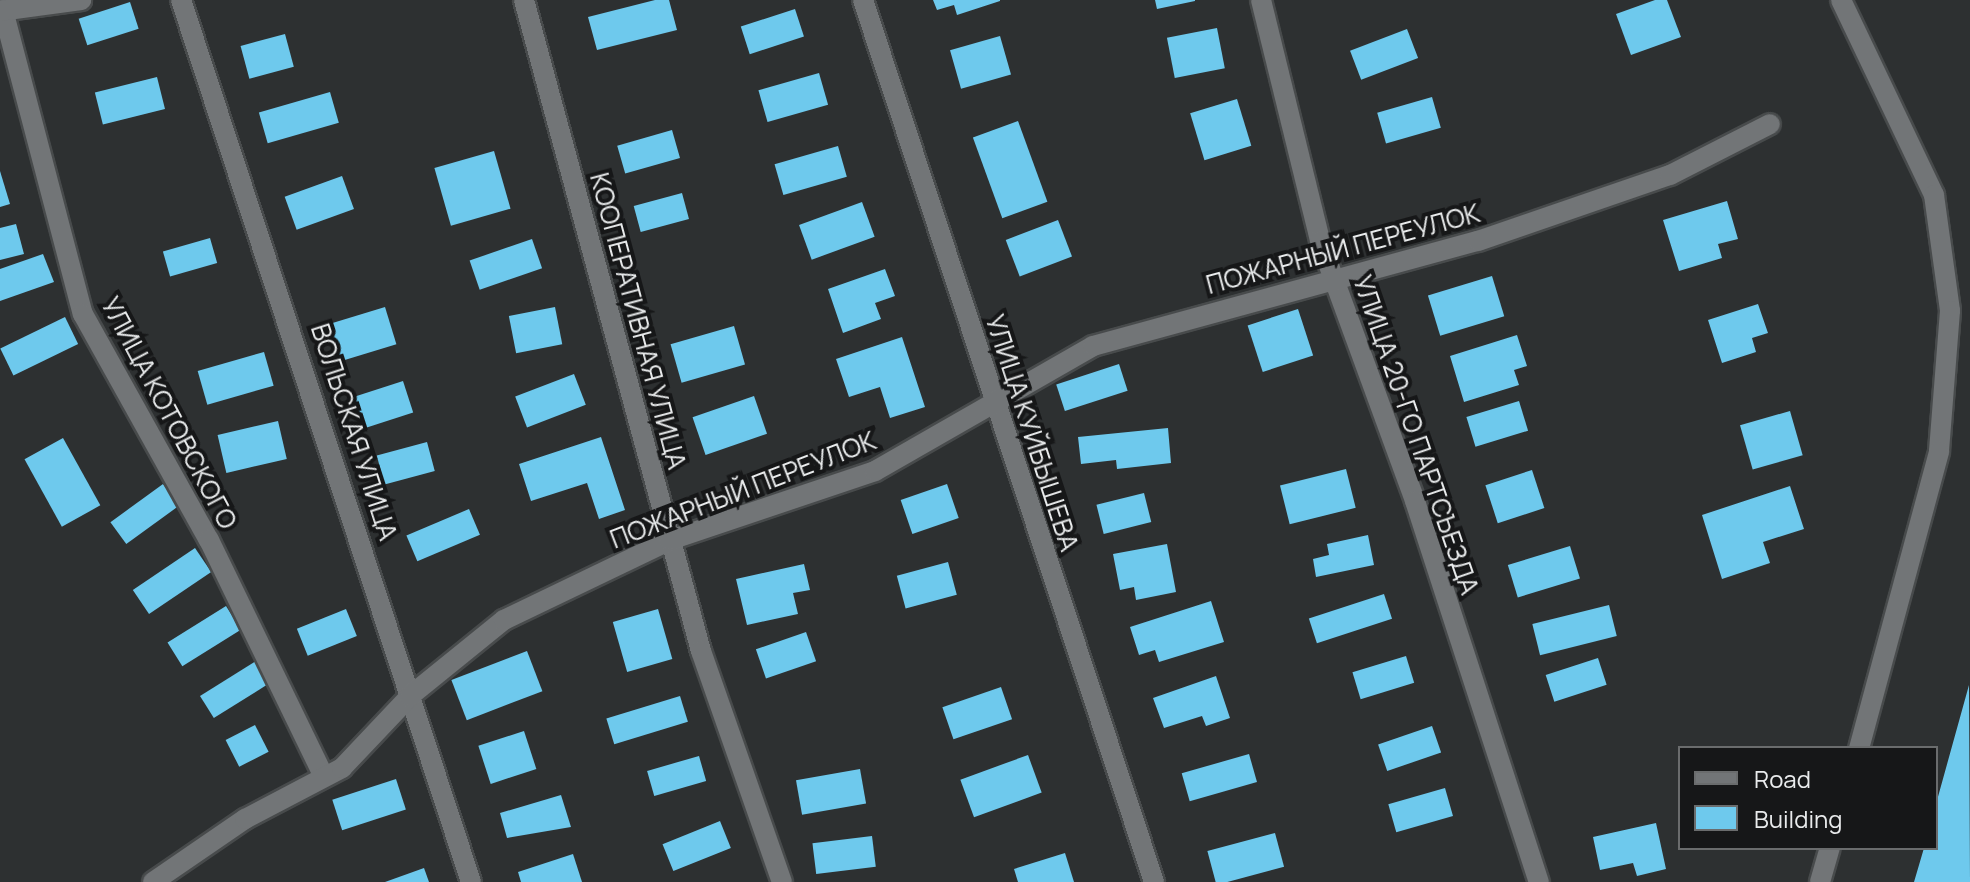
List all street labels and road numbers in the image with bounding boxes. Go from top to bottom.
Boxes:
street label: КООПЕРАТИВНАЯ УЛИЦА [583,169,693,473]
street label: ПОЖАРНЫЙ ПЕРЕУЛОК [1203,197,1483,301]
street label: УЛИЦА 20-ГО ПАРТСЪЕЗДА [1347,271,1485,599]
street label: УЛИЦА КОТОВСКОГО [95,292,243,534]
street label: УЛИЦА КУЙБЫШЕВА [979,311,1085,555]
street label: ВОЛЬСКАЯ УЛИЦА [304,320,404,544]
street label: ПОЖАРНЫЙ ПЕРЕУЛОК [606,425,880,555]

